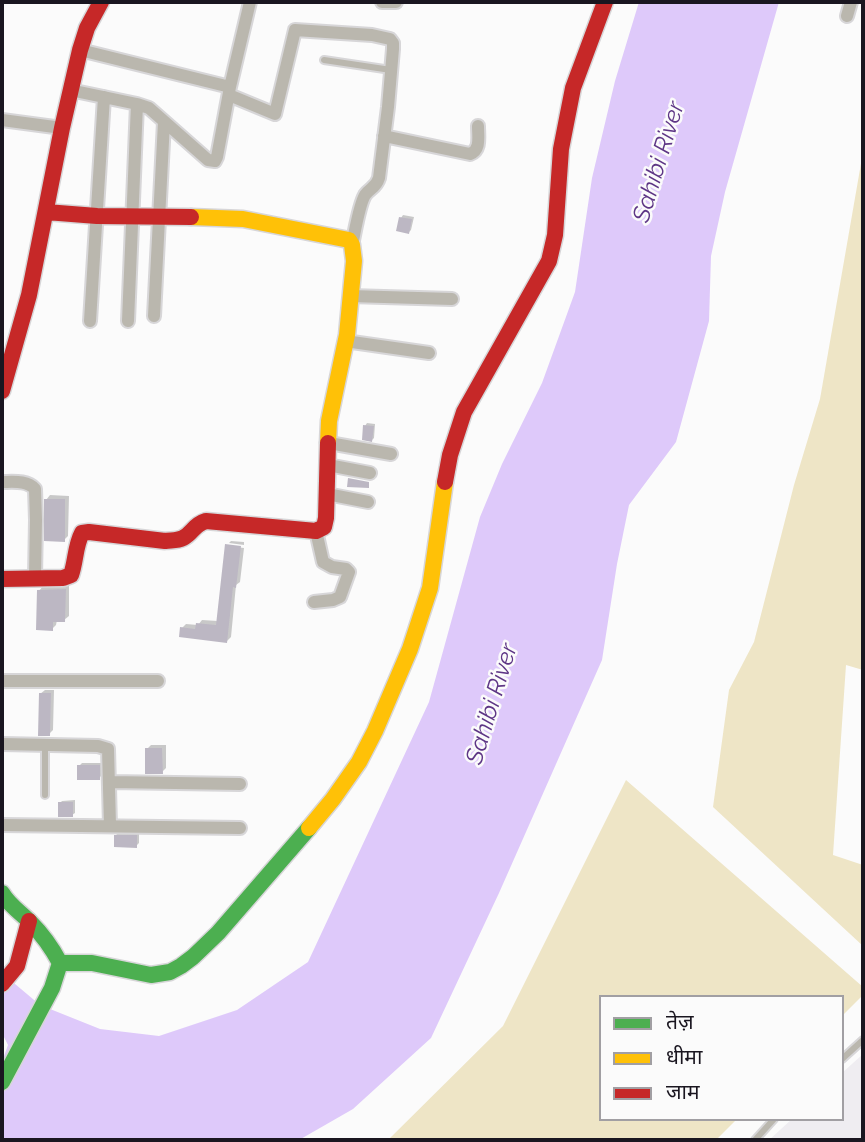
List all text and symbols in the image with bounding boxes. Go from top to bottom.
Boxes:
water label: Sahibi River [627,98,691,226]
water label: Sahibi River [460,640,524,768]
legend [599,995,844,1121]
text: तेज़ [666,1009,694,1034]
text: धीमा [666,1044,702,1069]
text: जाम [666,1079,700,1104]

